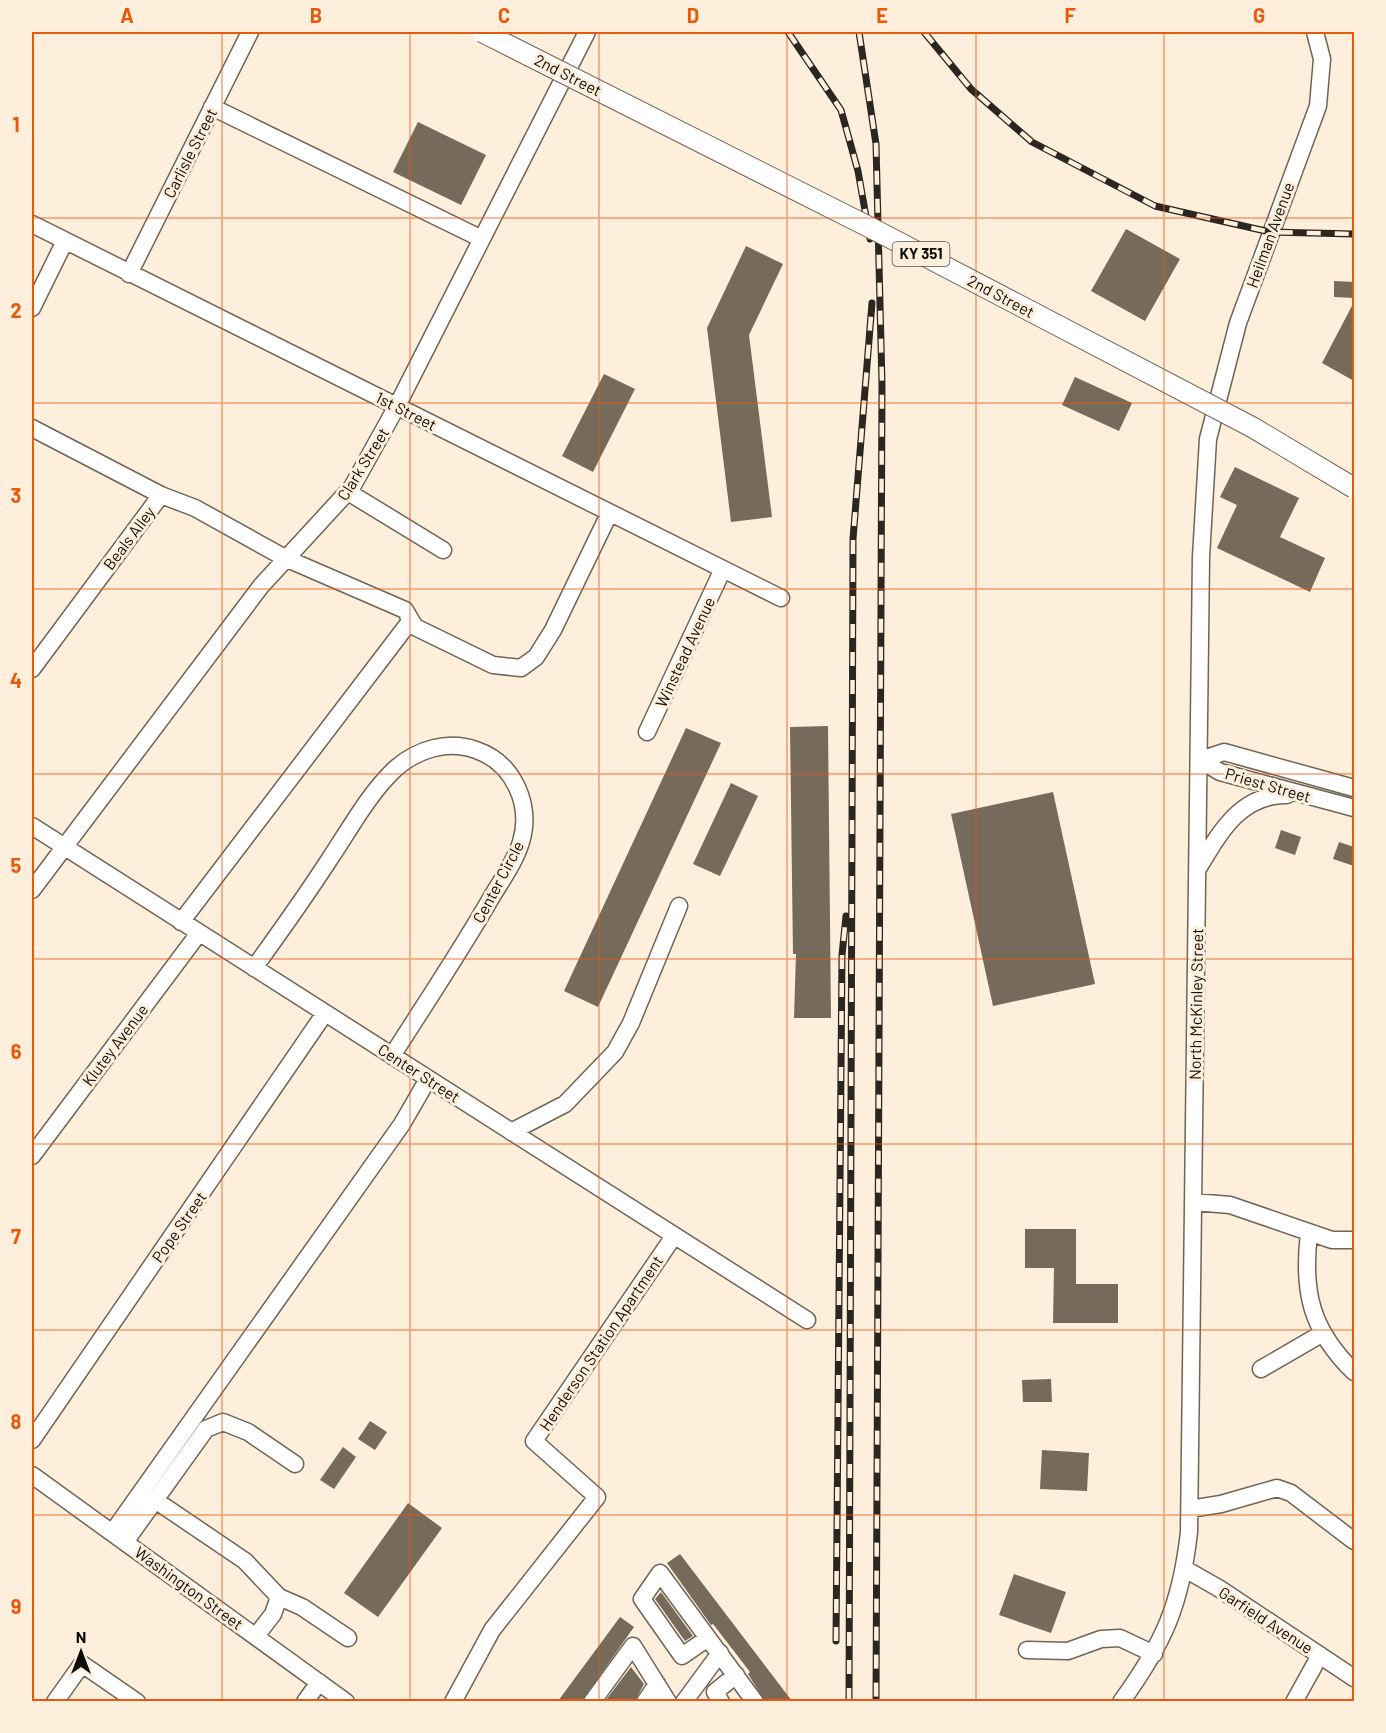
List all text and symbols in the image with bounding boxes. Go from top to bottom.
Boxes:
text: A [120,3,134,27]
text: B [310,3,322,27]
text: C [498,3,510,27]
text: D [687,3,699,27]
text: E [876,3,888,27]
text: F [1064,3,1076,27]
text: G [1253,3,1265,27]
street label: 2nd Street [532,50,605,100]
street label: Carlisle Street [159,105,220,201]
text: 1 [12,112,20,136]
street label: Heilman Avenue [1242,180,1297,290]
road number: KY 351 [892,242,950,266]
street label: 2nd Street [965,270,1038,321]
text: 2 [10,298,22,322]
street label: 1st Street [373,387,440,434]
street label: Clark Street [333,424,392,504]
text: 3 [11,483,21,507]
street label: Beals Alley [99,502,159,573]
street label: Winstead Avenue [651,594,718,710]
text: 4 [10,668,22,692]
street label: Priest Street [1223,763,1313,806]
street label: Center Circle [468,838,527,926]
text: 5 [11,853,22,877]
street label: North McKinley Street [1185,928,1206,1080]
street label: Klutey Avenue [78,1000,151,1089]
text: 6 [11,1039,22,1063]
street label: Center Street [375,1039,464,1106]
street label: Pope Street [147,1188,210,1266]
text: 7 [11,1224,21,1248]
street label: Henderson Station Apartment [535,1252,666,1434]
text: 8 [11,1409,22,1433]
street label: Washington Street [132,1542,247,1633]
street label: Garfield Avenue [1216,1582,1317,1657]
text: 9 [11,1594,21,1618]
north arrow [51,1622,111,1682]
text: N [76,1627,86,1646]

